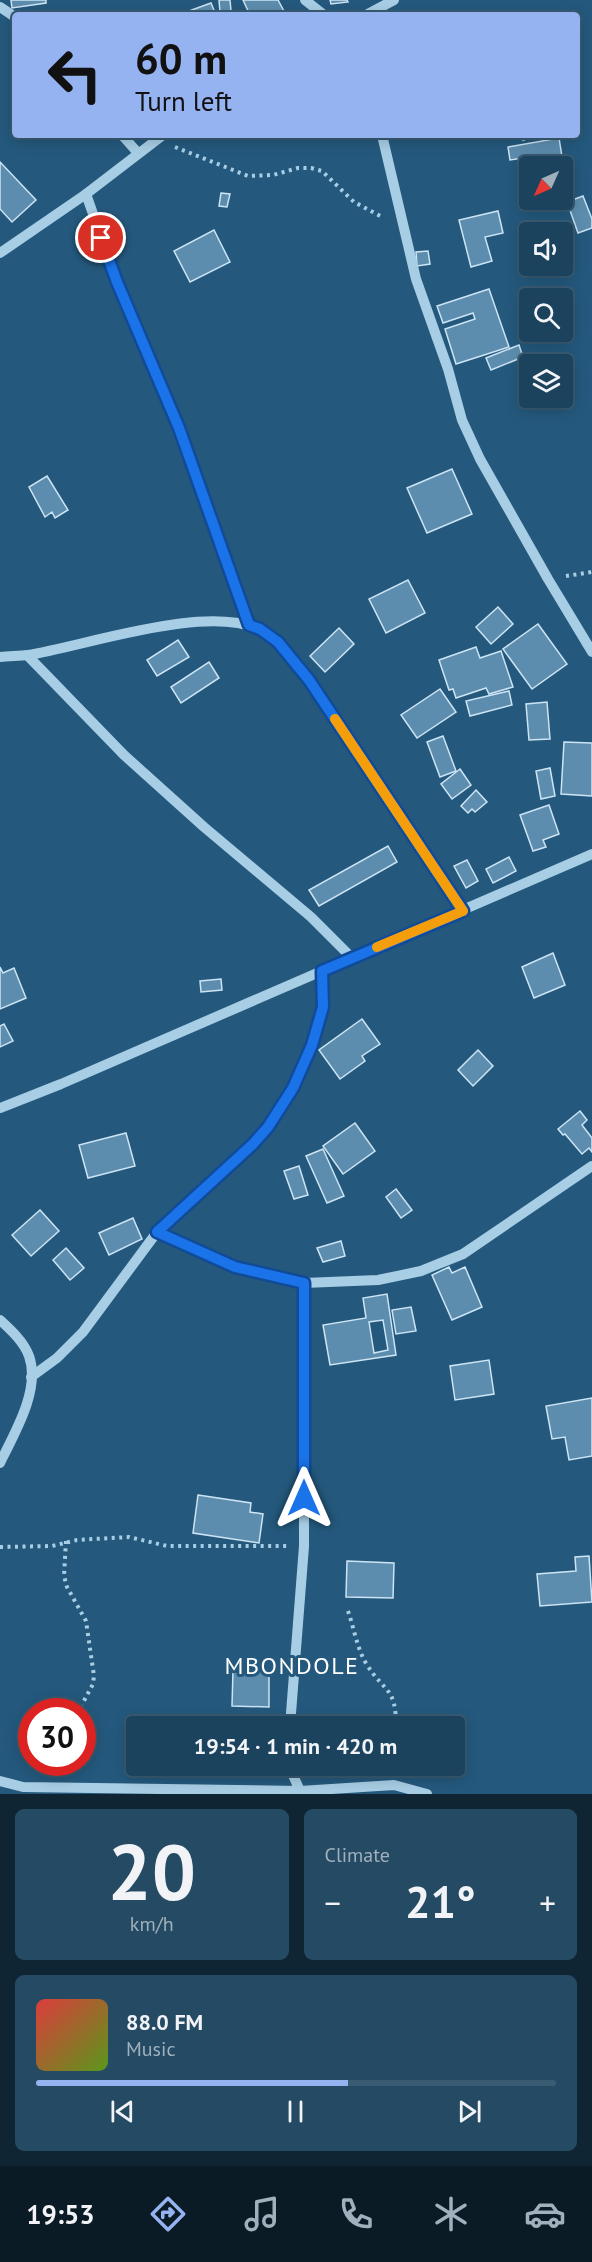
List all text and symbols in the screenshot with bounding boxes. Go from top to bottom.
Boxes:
text: 60 m [135,31,227,86]
icon: left [36,36,114,114]
text: Turn left [135,84,232,118]
north arrow [519,156,573,210]
map controls [519,156,573,408]
pin [75,212,126,263]
icon: arrive [84,221,117,254]
button: sound [519,222,573,276]
button: search [519,288,573,342]
button: layers [519,354,573,408]
position arrow [272,1466,336,1530]
district label: MBONDOLE [225,1650,359,1681]
speed limit sign: 30 [18,1698,96,1776]
text: 19:54 · 1 min · 420 m [194,1732,397,1760]
text: 20 [108,1821,196,1922]
text: Climate [325,1842,390,1868]
text: 21° [405,1872,476,1930]
text: − [325,1881,341,1924]
text: + [539,1881,556,1924]
text: km/h [130,1911,174,1937]
text: 88.0 FM [126,2008,203,2036]
text: Music [126,2036,175,2062]
icon: previous [106,2095,139,2128]
icon: pause [279,2095,312,2128]
icon: next [453,2095,486,2128]
icon: directions [147,2193,189,2235]
icon: music [241,2193,283,2235]
icon: phone [335,2193,377,2235]
icon: climate [430,2193,472,2235]
icon: car [524,2193,566,2235]
text: 19:53 [26,2197,95,2231]

